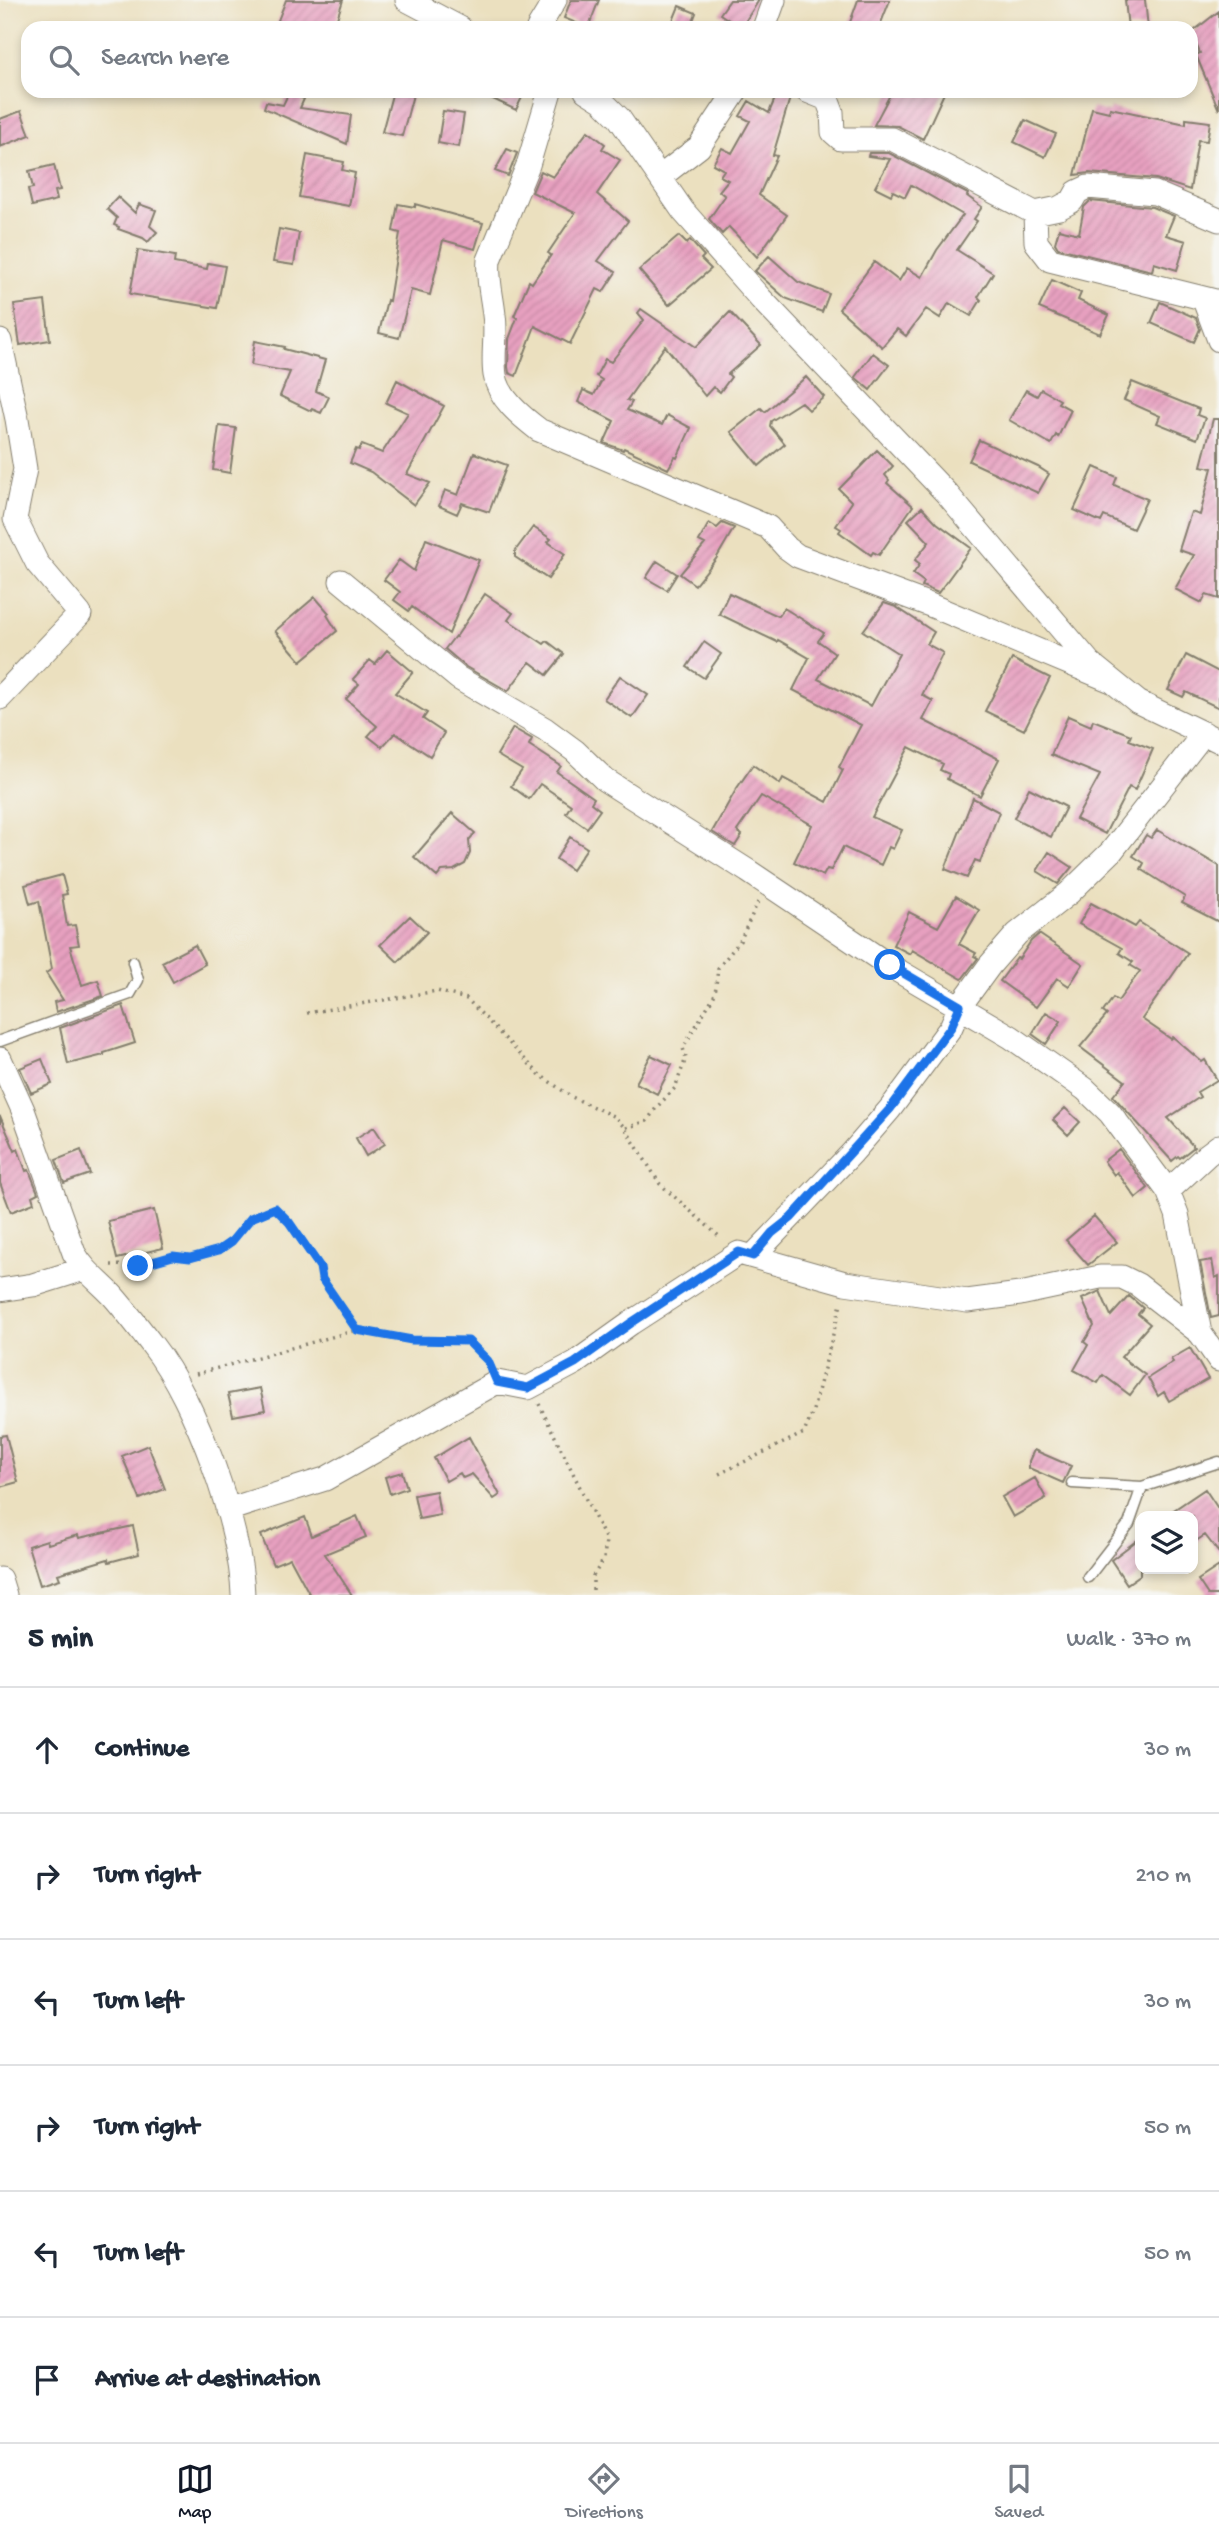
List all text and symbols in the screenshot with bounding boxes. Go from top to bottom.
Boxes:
search box [21,21,1198,98]
icon: search [45,41,83,79]
text: Search here [101,44,229,75]
route start [874,949,905,980]
route end [122,1250,153,1281]
map controls [1135,1511,1198,1574]
button: layers [1135,1511,1198,1574]
text: 5 min [28,1623,93,1658]
text: Walk · 370 m [1067,1627,1191,1654]
icon: ahead [28,1731,66,1769]
text: Continue [95,1735,189,1766]
text: 30 m [1144,1737,1191,1764]
icon: right [28,1857,66,1895]
text: Turn right [95,1861,199,1892]
text: 210 m [1136,1863,1191,1890]
icon: left [28,1983,66,2021]
text: Turn left [95,1987,183,2018]
text: 30 m [1144,1989,1191,2016]
icon: right [28,2109,66,2147]
text: Turn right [95,2113,199,2144]
text: 50 m [1144,2115,1191,2142]
icon: left [28,2235,66,2273]
text: Turn left [95,2239,183,2270]
text: 50 m [1144,2241,1191,2268]
icon: arrive [28,2361,66,2399]
text: Arrive at destination [95,2365,320,2396]
tab: Map [176,2460,214,2525]
tab: Directions [566,2460,643,2525]
tab: Saved [994,2460,1043,2525]

